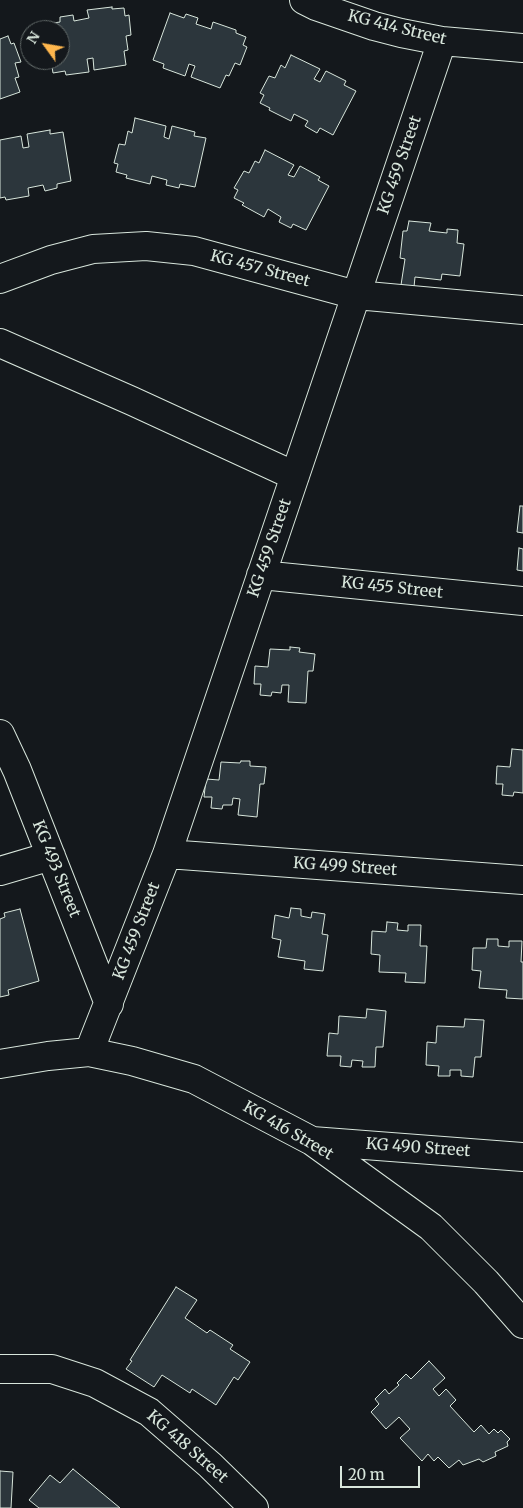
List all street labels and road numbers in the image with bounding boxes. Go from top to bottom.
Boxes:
street label: KG 414 Street [346,6,448,50]
street label: KG 459 Street [374,113,426,217]
street label: KG 457 Street [208,247,312,291]
street label: KG 459 Street [244,496,296,600]
street label: KG 455 Street [340,573,444,603]
street label: KG 493 Street [28,818,84,920]
street label: KG 499 Street [292,854,398,880]
street label: KG 459 Street [110,880,164,982]
street label: KG 416 Street [240,1097,336,1165]
street label: KG 490 Street [365,1135,471,1161]
street label: KG 418 Street [143,1407,231,1487]

